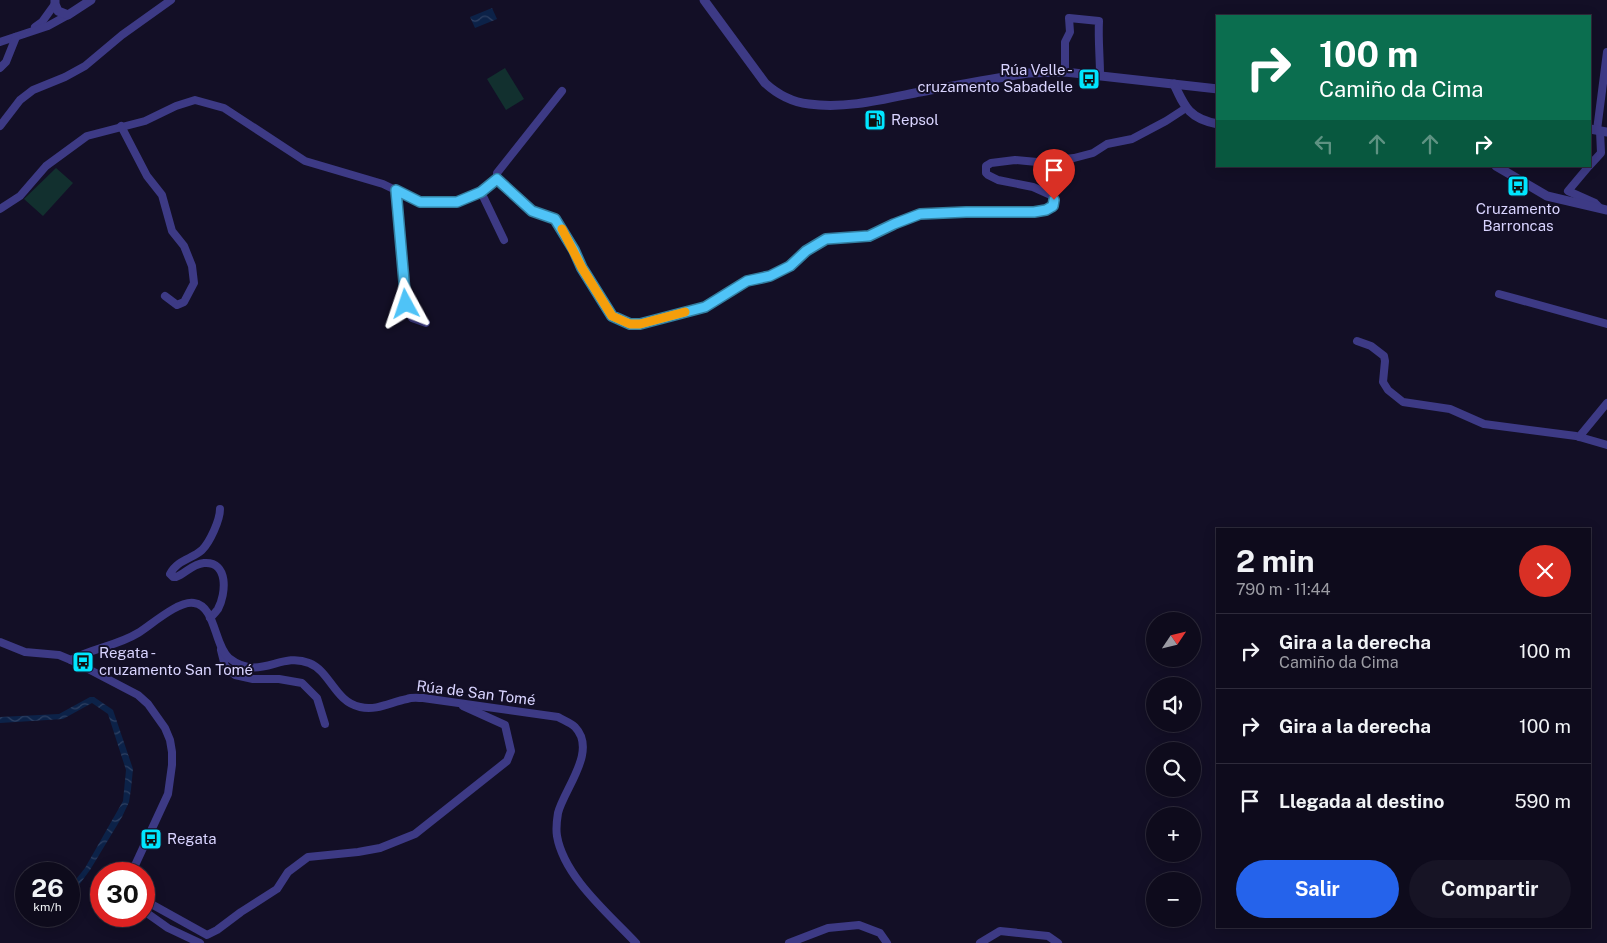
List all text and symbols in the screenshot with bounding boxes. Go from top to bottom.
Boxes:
text: 100 m [1319,34,1418,75]
icon: right [1236,35,1301,100]
place label: Rúa Velle - cruzamento Sabadelle [917,61,1073,95]
bus stop icon: Rúa Velle - cruzamento Sabadelle [1077,67,1101,91]
text: Camiño da Cima [1319,76,1483,102]
fuel station icon: Repsol [863,108,887,132]
place label: Repsol [891,111,939,128]
icon: left [1310,130,1338,158]
icon: ahead [1363,130,1391,158]
icon: ahead [1416,130,1444,158]
icon: right [1469,130,1497,158]
pin [1033,149,1075,200]
icon: arrive [1040,156,1068,184]
bus stop icon: Cruzamento Barroncas [1506,174,1530,198]
place label: Cruzamento Barroncas [1476,200,1560,234]
position arrow [379,277,431,329]
text: 2 min [1236,543,1315,579]
button: close [1519,545,1571,597]
text: 790 m · 11:44 [1236,580,1331,599]
north arrow [1146,612,1201,668]
map controls [1146,612,1201,927]
text: Gira a la derecha [1279,631,1431,653]
icon: right [1236,637,1264,665]
text: 100 m [1519,640,1571,662]
place label: Regata - cruzamento San Tomé [99,644,253,678]
bus stop icon: Regata - cruzamento San Tomé [71,650,95,674]
text: Camiño da Cima [1279,653,1399,672]
street label: Rúa de San Tomé [416,677,537,708]
button: sound [1146,677,1201,732]
icon: right [1236,712,1264,740]
text: Gira a la derecha [1279,715,1431,737]
text: 100 m [1519,715,1571,737]
button: search [1146,742,1201,797]
icon: arrive [1236,787,1264,815]
text: Llegada al destino [1279,790,1444,812]
text: 590 m [1514,790,1571,812]
button: + [1146,807,1201,862]
bus stop icon: Regata [139,827,163,851]
place label: Regata [167,830,217,847]
button: Salir [1236,860,1399,918]
button: Compartir [1409,860,1571,918]
speed limit sign: 30 [90,862,155,927]
button: − [1146,872,1201,927]
text: 26 [31,873,64,903]
text: km/h [33,900,62,914]

